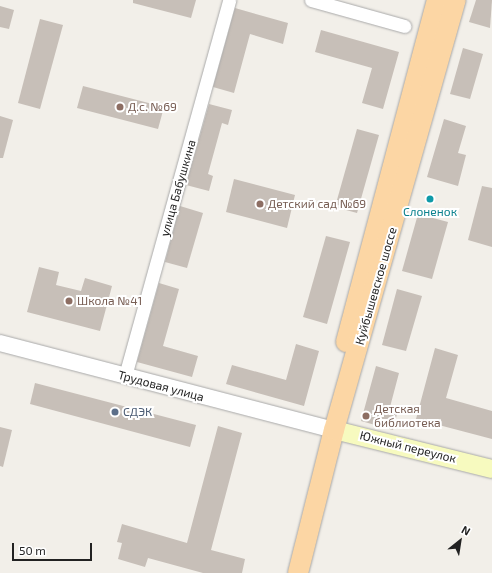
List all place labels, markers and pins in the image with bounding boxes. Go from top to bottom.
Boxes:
place label: Д.с. №69 [128,100,177,114]
marker: Д.с. №69 [115,102,125,112]
marker: Слоненок [425,194,435,204]
place label: Детский сад №69 [268,197,366,211]
marker: Детский сад №69 [255,199,265,209]
place label: Слоненок [403,205,457,219]
place label: Школа №41 [77,294,142,308]
marker: Школа №41 [64,296,74,306]
place label: Детская библиотека [374,402,441,430]
place label: СДЭК [123,405,152,419]
marker: СДЭК [110,407,120,417]
marker: Детская библиотека [361,411,371,421]

